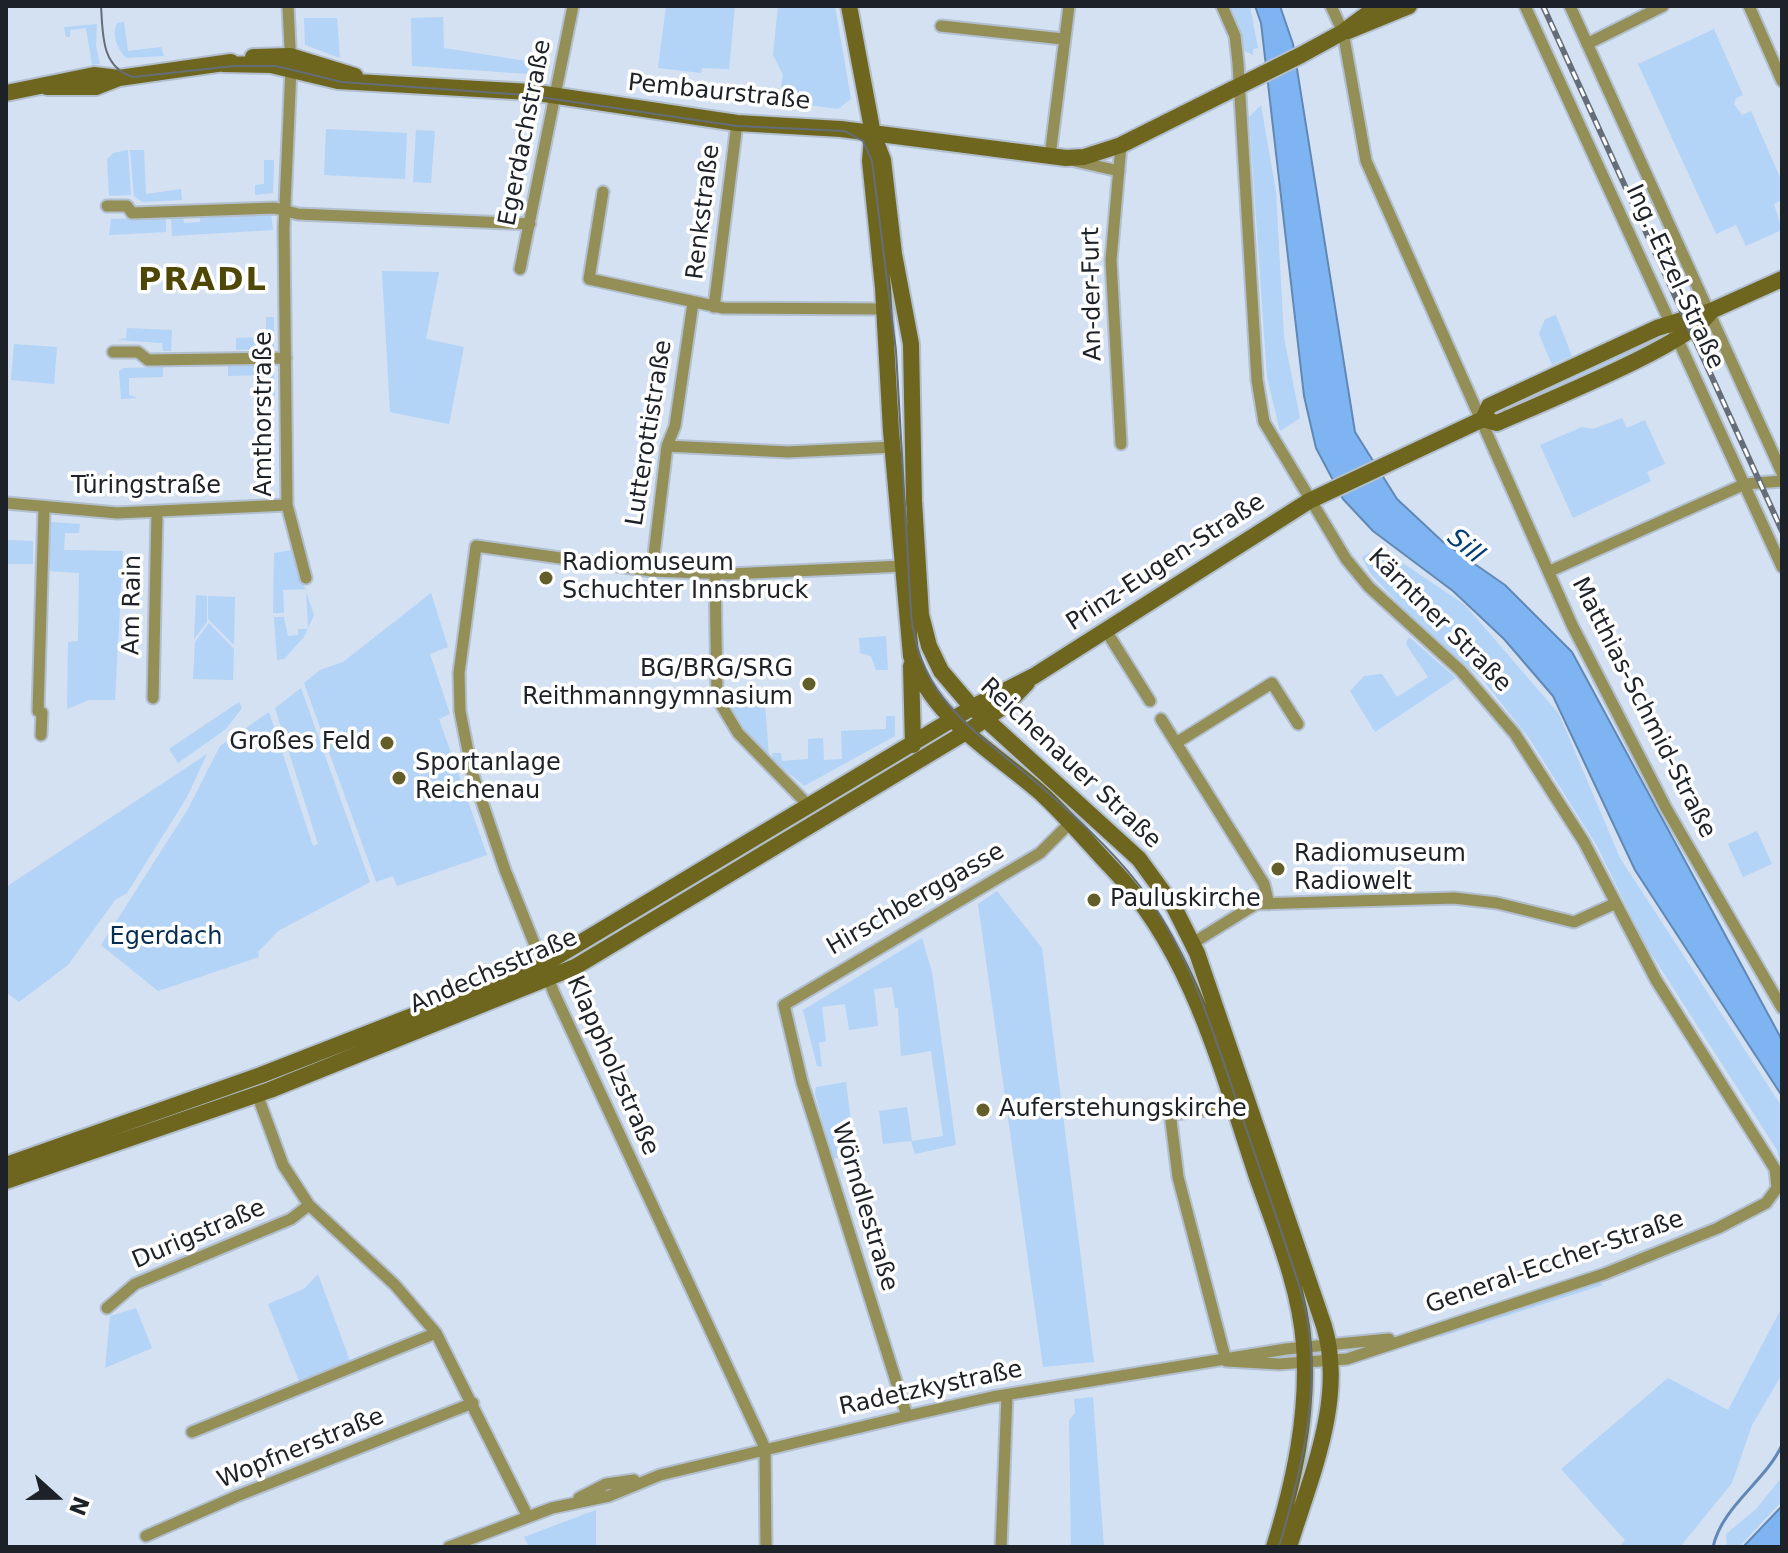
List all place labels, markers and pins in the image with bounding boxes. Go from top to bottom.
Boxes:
place label: Radiomuseum Schuchter Innsbruck [562,550,808,606]
marker: Radiomuseum Schuchter Innsbruck [537,569,555,587]
place label: BG/BRG/SRG Reithmanngymnasium [522,656,793,712]
marker: BG/BRG/SRG Reithmanngymnasium [800,675,818,693]
place label: Großes Feld [229,729,371,757]
marker: Großes Feld [378,734,396,752]
place label: Sportanlage Reichenau [415,750,561,806]
marker: Sportanlage Reichenau [390,769,408,787]
place label: Radiomuseum Radiowelt [1294,841,1466,897]
marker: Radiomuseum Radiowelt [1269,860,1287,878]
place label: Pauluskirche [1110,886,1261,914]
marker: Pauluskirche [1085,891,1103,909]
place label: Auferstehungskirche [999,1096,1247,1124]
marker: Auferstehungskirche [974,1101,992,1119]

